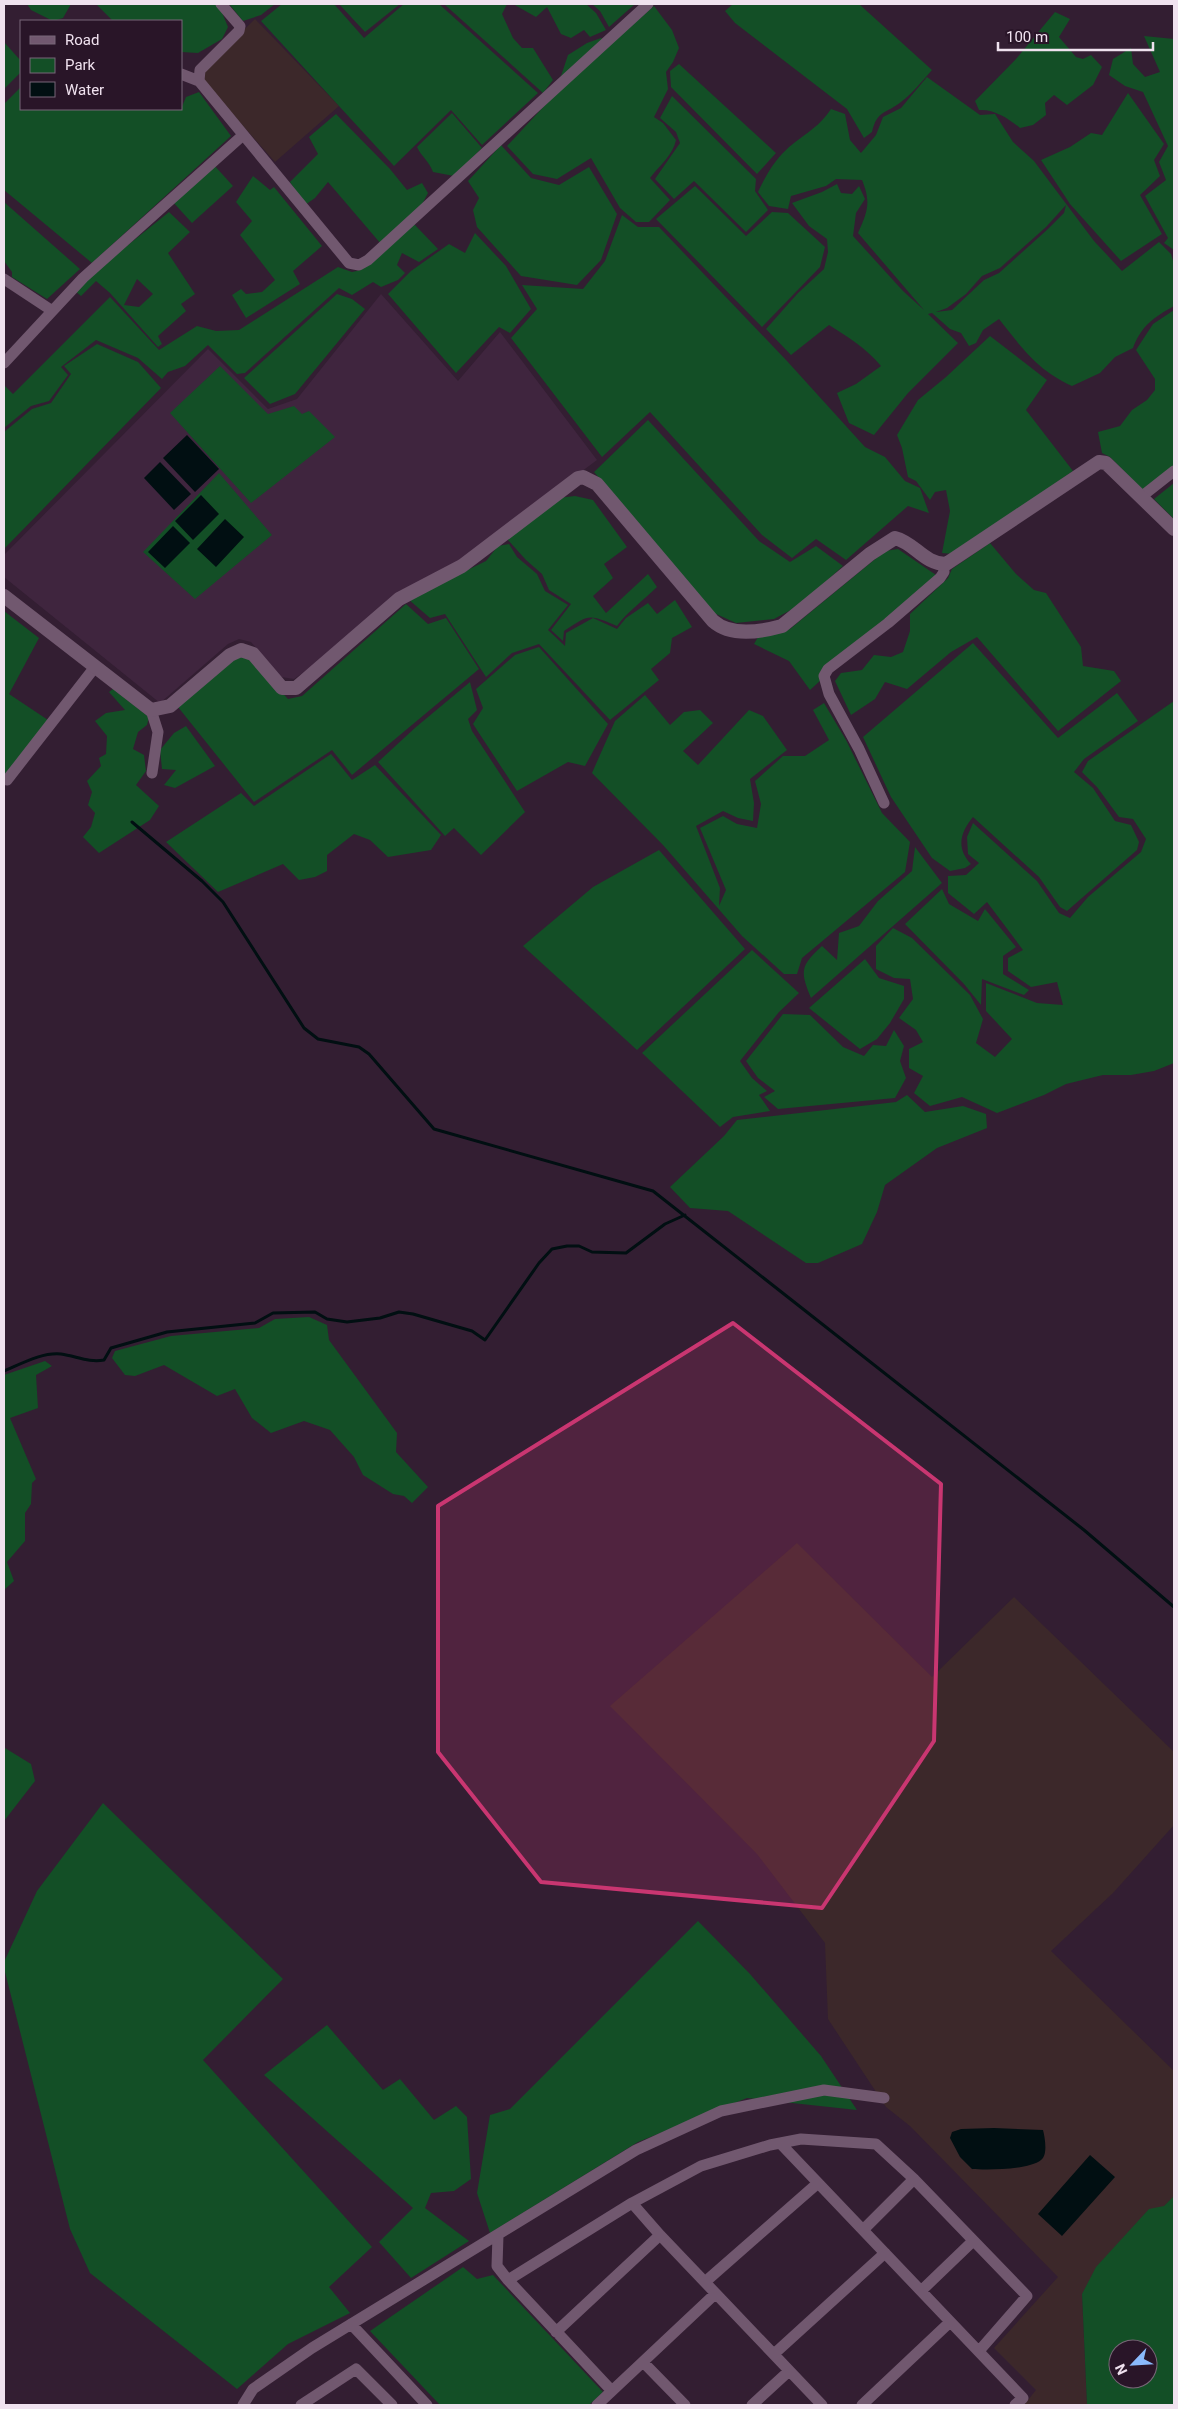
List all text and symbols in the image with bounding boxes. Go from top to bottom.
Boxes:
legend [20,20,182,110]
scale bar [998,20,1153,52]
text: 100 m [1006,28,1048,46]
text: Road [65,31,99,49]
text: Park [65,56,96,74]
text: Water [65,81,104,99]
north arrow [1108,2339,1158,2389]
text: N [1112,2362,1131,2377]

